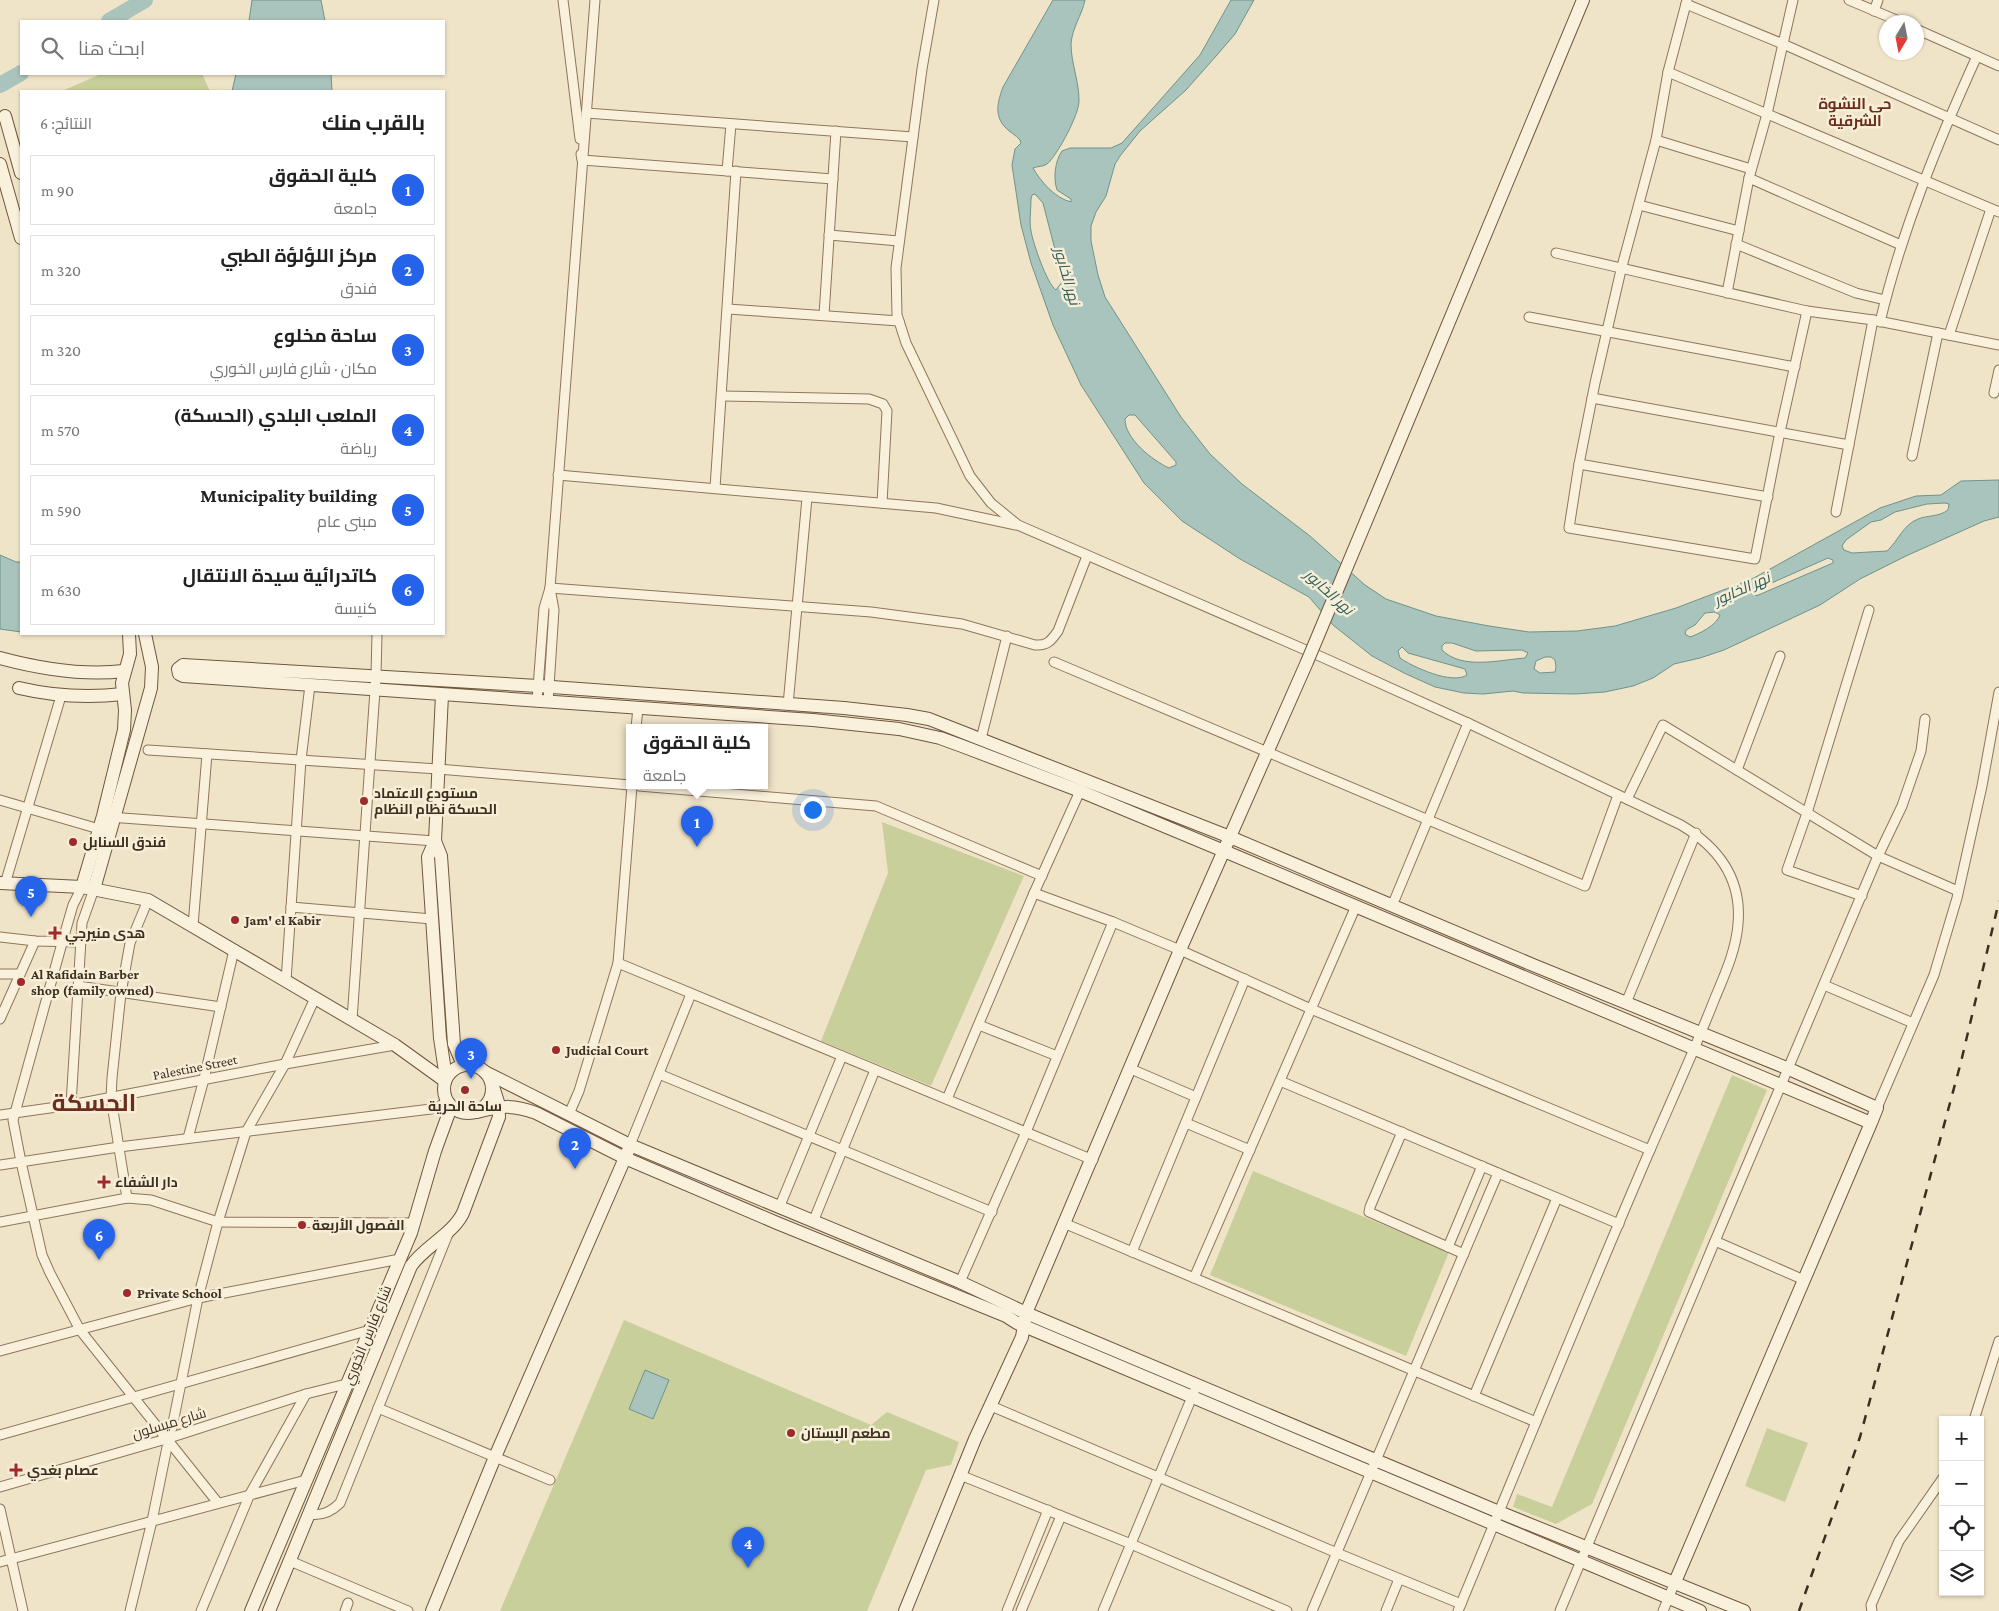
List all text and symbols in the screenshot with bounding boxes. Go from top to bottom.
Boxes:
north arrow [1879,15,1924,60]
search box [20,20,445,75]
icon: search [38,34,66,62]
text: ابحث هنا [78,38,145,59]
district label: حي النشوة الشرقية [1818,96,1892,130]
text: بالقرب منك [322,111,425,135]
text: النتائج: 6 [40,115,92,132]
text: كلية الحقوق [269,165,377,186]
text: 90 m [41,182,74,199]
text: 1 [405,182,411,199]
text: جامعة [334,200,377,217]
water label: نهر الخابور [1050,243,1083,309]
text: مركز اللؤلؤة الطبي [220,245,377,266]
text: 320 m [41,262,81,279]
text: 2 [404,262,412,279]
text: فندق [340,280,377,297]
text: ساحة مخلوع [273,325,377,346]
text: 320 m [41,342,81,359]
text: 3 [404,342,412,359]
text: مكان · شارع فارس الخوري [210,360,377,377]
text: الملعب البلدي (الحسكة) [173,405,377,426]
text: 570 m [41,422,80,439]
text: 4 [404,422,412,439]
text: رياضة [340,440,377,457]
text: Municipality building [200,485,377,506]
text: 590 m [41,502,81,519]
text: 5 [404,502,412,519]
text: مبنى عام [317,513,377,530]
text: كاتدرائية سيدة الانتقال [183,565,377,586]
water label: نهر الخابور [1299,565,1358,620]
water label: نهر الخابور [1710,569,1775,610]
text: 630 m [41,582,81,599]
text: 6 [404,582,412,599]
text: كنيسة [335,600,377,617]
popup [626,724,768,789]
text: كلية الحقوق [643,732,751,753]
text: جامعة [643,767,686,784]
place label: مستودع الاعتماد الحسكة نظام النظام [374,785,497,819]
marker: مستودع الاعتماد الحسكة نظام النظام [358,795,370,807]
your location [800,797,826,823]
pin: 1 [681,806,713,847]
place label: فندق السنابل [83,834,166,851]
marker: فندق السنابل [67,836,79,848]
pin: 5 [15,876,47,917]
place label: Jam' el Kabir [243,912,321,928]
marker: Jam' el Kabir [229,914,241,926]
place label: هدى منيرجي [65,925,145,945]
marker: هدى منيرجي [49,927,61,939]
place label: Al Rafidain Barber shop (family owned) [30,966,155,999]
marker: Al Rafidain Barber shop (family owned) [15,976,27,988]
pin: 3 [455,1038,487,1079]
place label: Judicial Court [564,1042,649,1058]
marker: Judicial Court [550,1044,562,1056]
street label: Palestine Street [151,1051,239,1083]
marker: ساحة الحرية [459,1084,471,1096]
district label: الحسكة [52,1089,136,1116]
place label: ساحة الحرية [428,1098,502,1115]
pin: 2 [559,1128,591,1169]
place label: دار الشفاء [115,1174,178,1190]
marker: دار الشفاء [97,1175,111,1189]
place label: الفصول الأربعة [312,1217,405,1234]
pin: 6 [83,1219,115,1260]
marker: الفصول الأربعة [296,1219,308,1231]
street label: شارع فارس الخوري [340,1283,398,1389]
place label: Private School [137,1285,222,1301]
marker: Private School [121,1287,133,1299]
street label: شارع ميسلون [130,1404,208,1443]
map controls [1939,1416,1984,1596]
button: + [1939,1416,1984,1461]
place label: مطعم البستان [801,1425,891,1443]
marker: مطعم البستان [785,1427,797,1439]
button: − [1939,1461,1984,1506]
place label: عصام بغدي [27,1462,99,1481]
marker: عصام بغدي [9,1463,23,1477]
button: locate [1939,1506,1984,1551]
pin: 4 [732,1527,764,1568]
button: layers [1939,1551,1984,1596]

